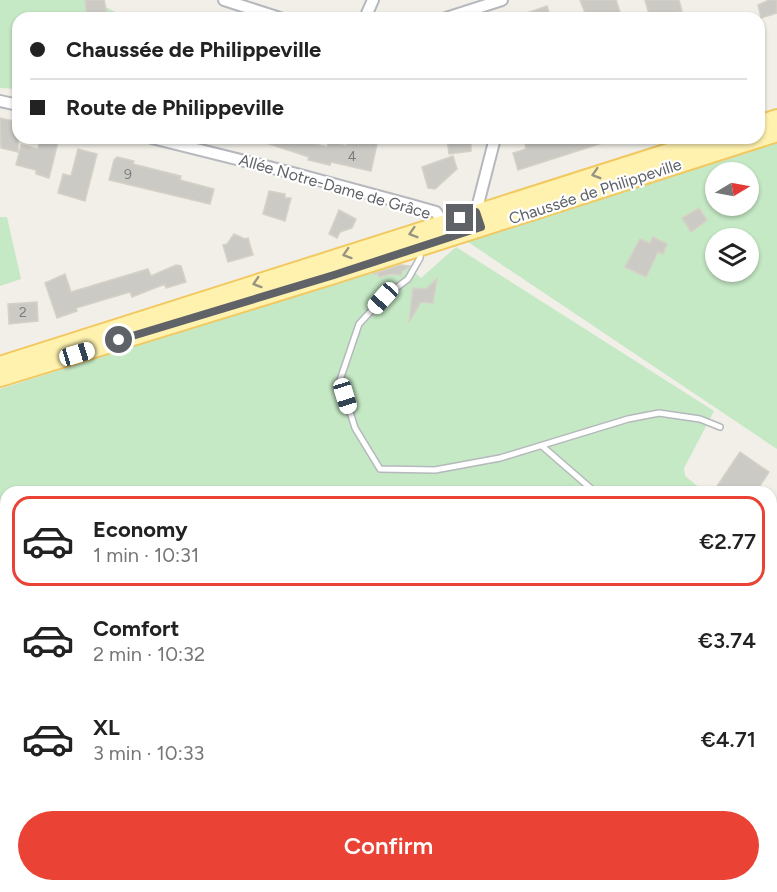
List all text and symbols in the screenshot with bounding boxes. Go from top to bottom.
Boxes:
text: Chaussée de Philippeville [66,36,321,63]
text: Route de Philippeville [66,94,284,121]
house number: 4 [348,148,357,165]
street label: Allée Notre-Dame de Grâce [237,150,433,223]
street label: Chaussée de Philippeville [506,154,684,228]
north arrow [705,162,759,216]
map controls [705,162,759,282]
house number: 9 [124,166,132,183]
one-way arrow [591,166,602,179]
route end [446,204,473,231]
one-way arrow [408,226,419,238]
button: layers [705,228,759,282]
one-way arrow [342,246,353,259]
one-way arrow [252,276,263,288]
car [364,279,402,317]
house number: 2 [19,304,27,321]
route start [105,326,132,353]
car [57,340,97,368]
car [331,376,359,416]
icon: car [21,514,75,568]
text: Economy [93,516,188,543]
text: €2.77 [699,528,756,555]
text: 1 min · 10:31 [93,543,199,567]
icon: car [21,613,75,667]
text: Comfort [93,615,179,642]
text: €3.74 [698,627,756,654]
text: 2 min · 10:32 [93,642,205,666]
icon: car [21,712,75,766]
text: XL [93,714,120,741]
text: €4.71 [701,726,756,753]
text: 3 min · 10:33 [93,741,205,765]
button: Confirm [18,811,759,880]

